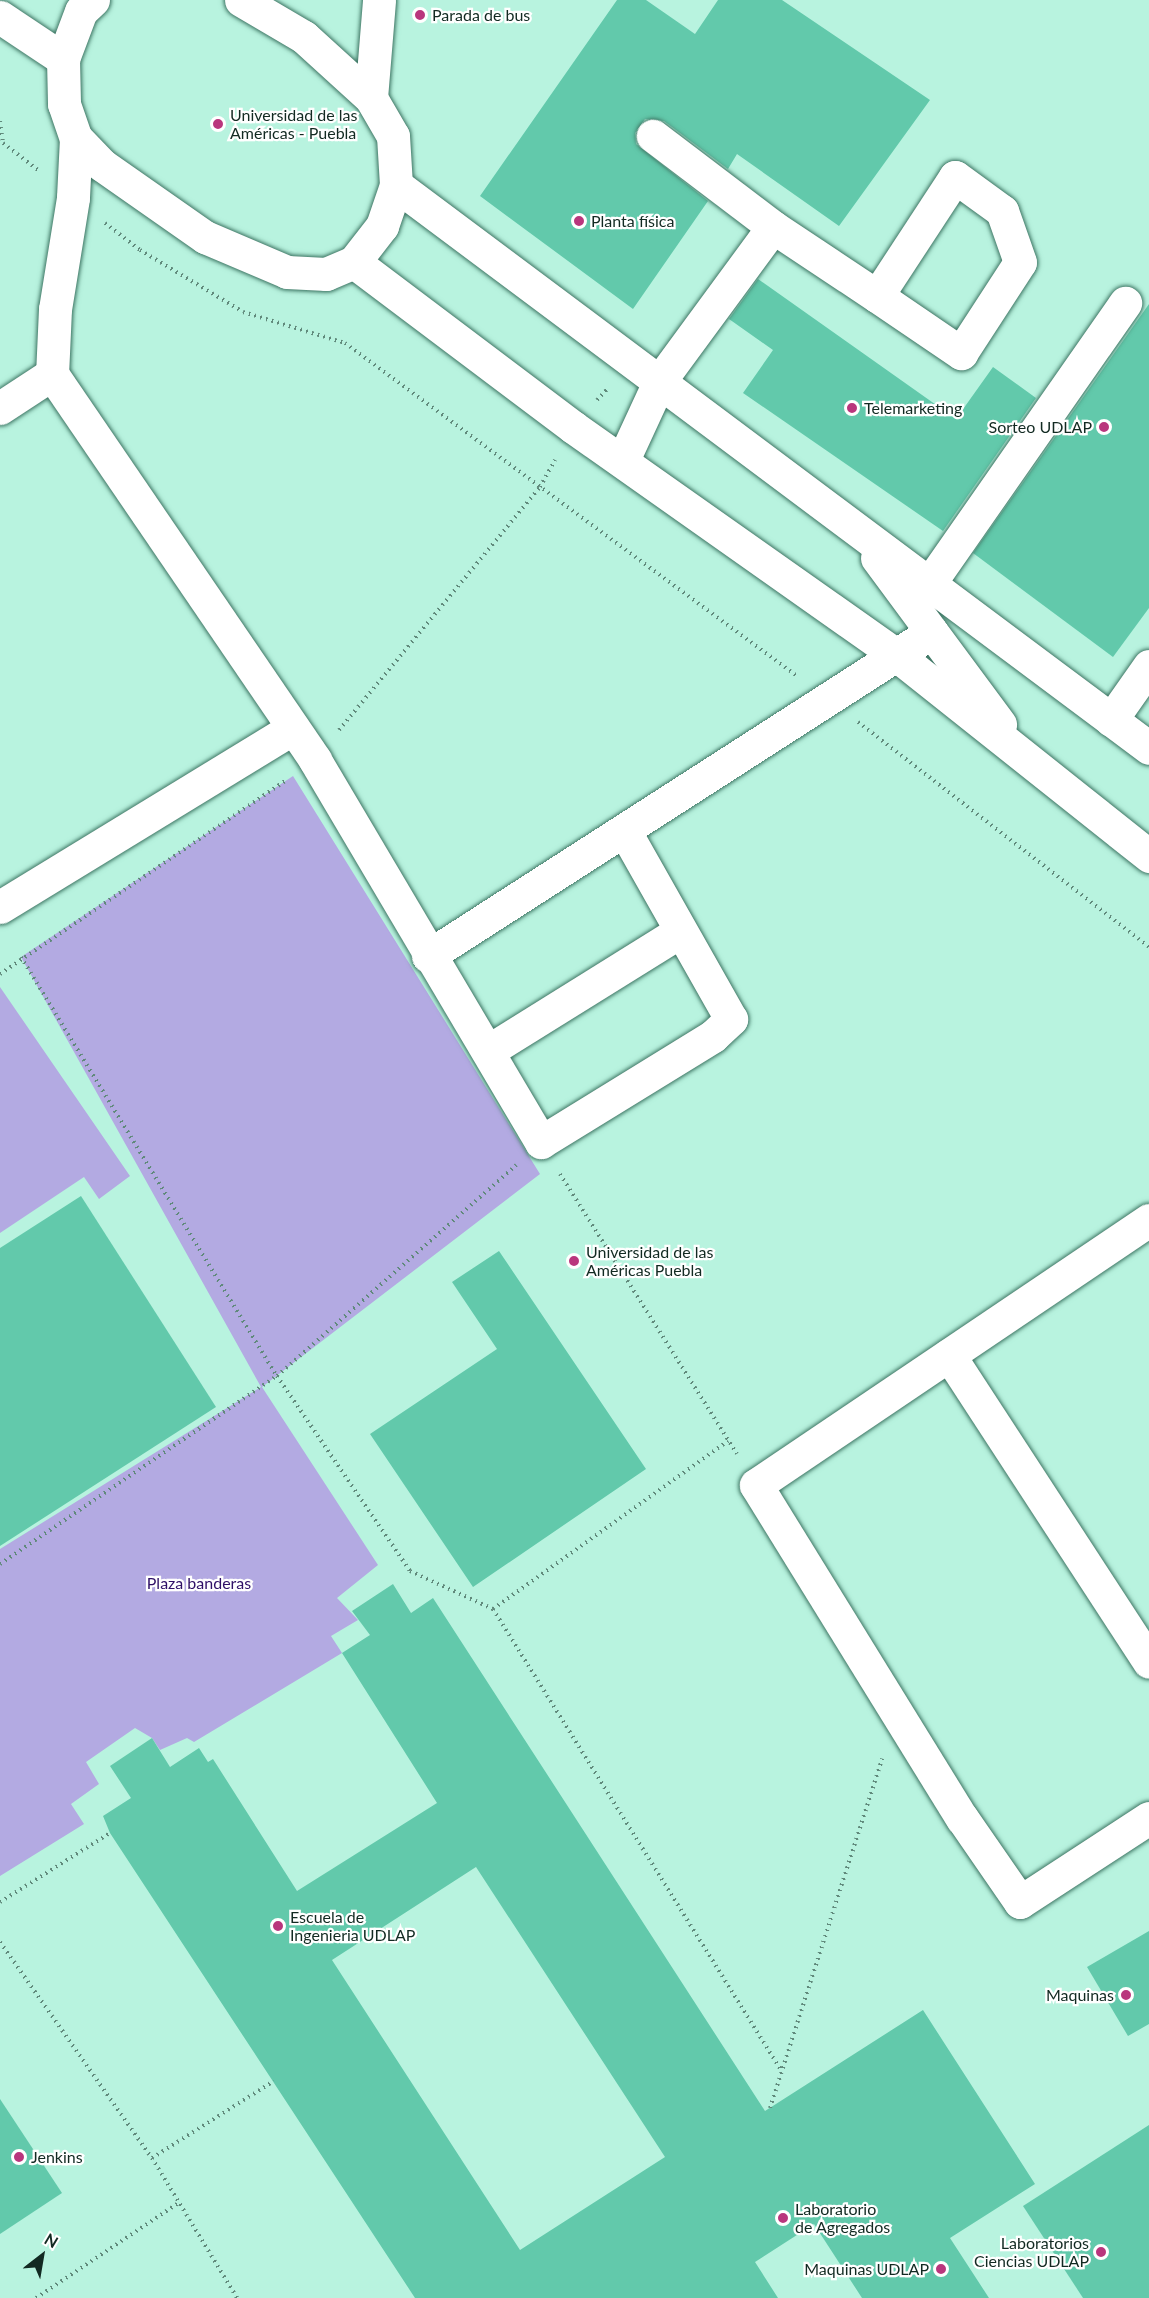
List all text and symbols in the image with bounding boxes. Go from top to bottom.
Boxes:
place label: Parada de bus [432,5,530,25]
marker: Parada de bus [413,8,427,22]
place label: Universidad de las Américas - Puebla [230,105,357,143]
marker: Universidad de las Américas - Puebla [211,117,225,131]
place label: Planta física [591,211,674,231]
marker: Planta física [572,214,586,228]
place label: Telemarketing [864,398,962,418]
marker: Telemarketing [845,401,859,415]
place label: Sorteo UDLAP [989,417,1092,437]
marker: Sorteo UDLAP [1097,420,1111,434]
place label: Universidad de las Américas Puebla [586,1242,713,1280]
marker: Universidad de las Américas Puebla [567,1254,581,1268]
park label: Plaza banderas [147,1573,251,1593]
place label: Escuela de Ingenieria UDLAP [290,1907,415,1945]
marker: Escuela de Ingenieria UDLAP [271,1919,285,1933]
place label: Maquinas [1046,1985,1114,2005]
marker: Maquinas [1119,1988,1133,2002]
place label: Jenkins [31,2147,83,2167]
marker: Jenkins [12,2150,26,2164]
place label: Laboratorio de Agregados [795,2199,891,2237]
marker: Laboratorio de Agregados [776,2211,790,2225]
north arrow [12,2226,72,2286]
text: N [41,2229,62,2251]
place label: Laboratorios Ciencias UDLAP [974,2233,1089,2271]
marker: Laboratorios Ciencias UDLAP [1094,2245,1108,2259]
place label: Maquinas UDLAP [804,2259,929,2279]
marker: Maquinas UDLAP [934,2262,948,2276]

